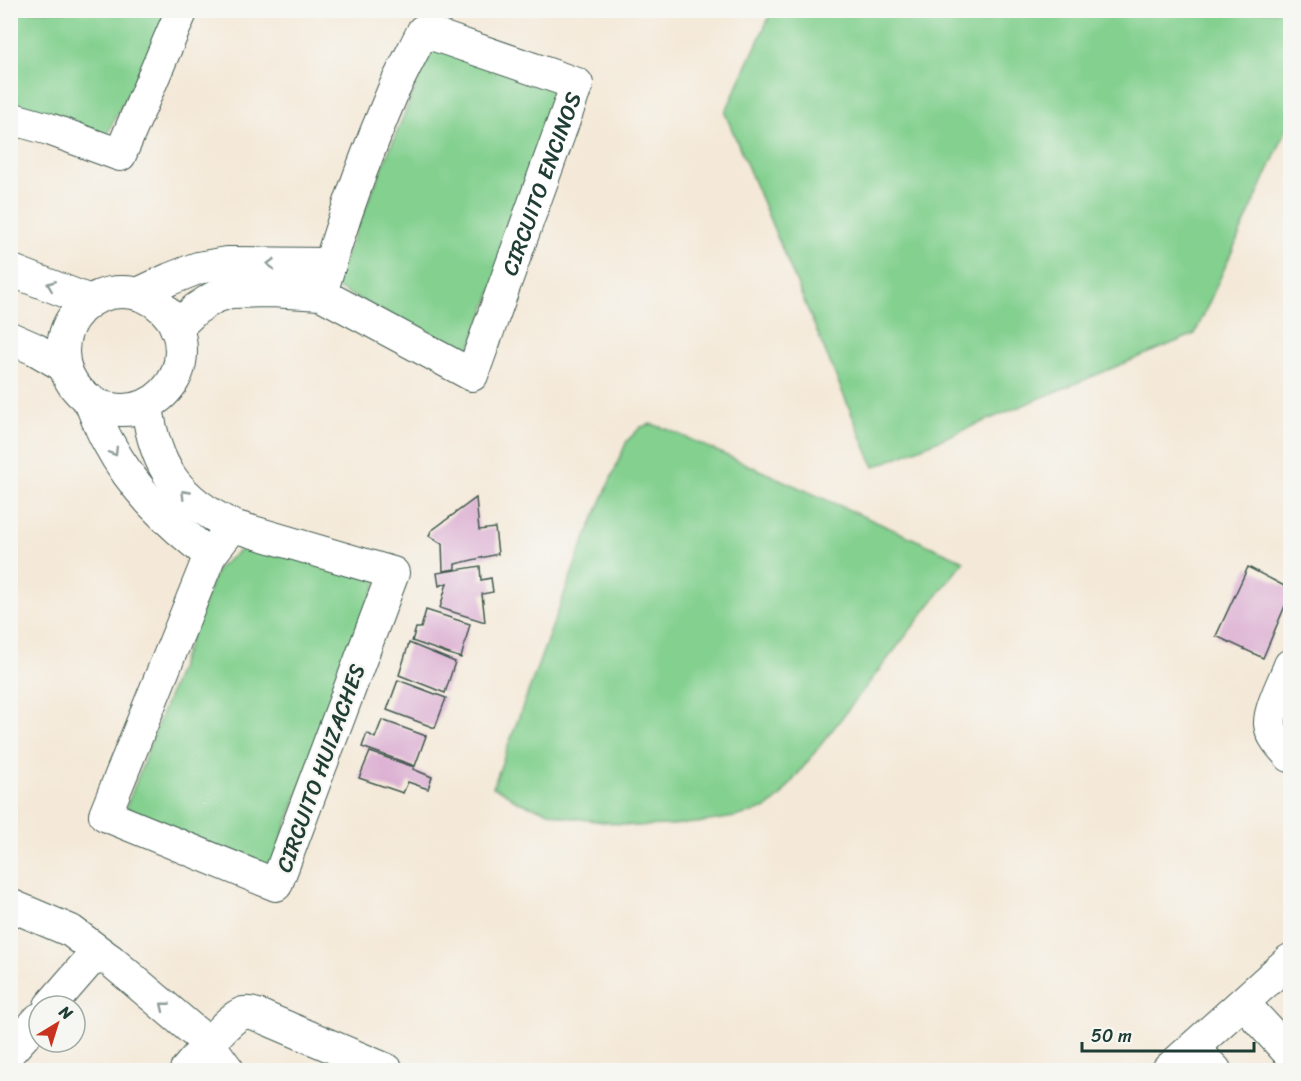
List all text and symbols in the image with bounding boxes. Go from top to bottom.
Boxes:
street label: CIRCUITO ENCINOS [490,86,593,281]
one-way arrow [267,258,276,270]
one-way arrow [46,280,57,292]
one-way arrow [106,446,118,456]
one-way arrow [181,490,192,500]
street label: CIRCUITO HUIZACHES [265,658,376,878]
north arrow [27,994,87,1054]
text: N [52,997,80,1028]
one-way arrow [160,1002,171,1013]
scale bar [1082,1015,1254,1053]
text: 50 m [1091,1020,1132,1052]

